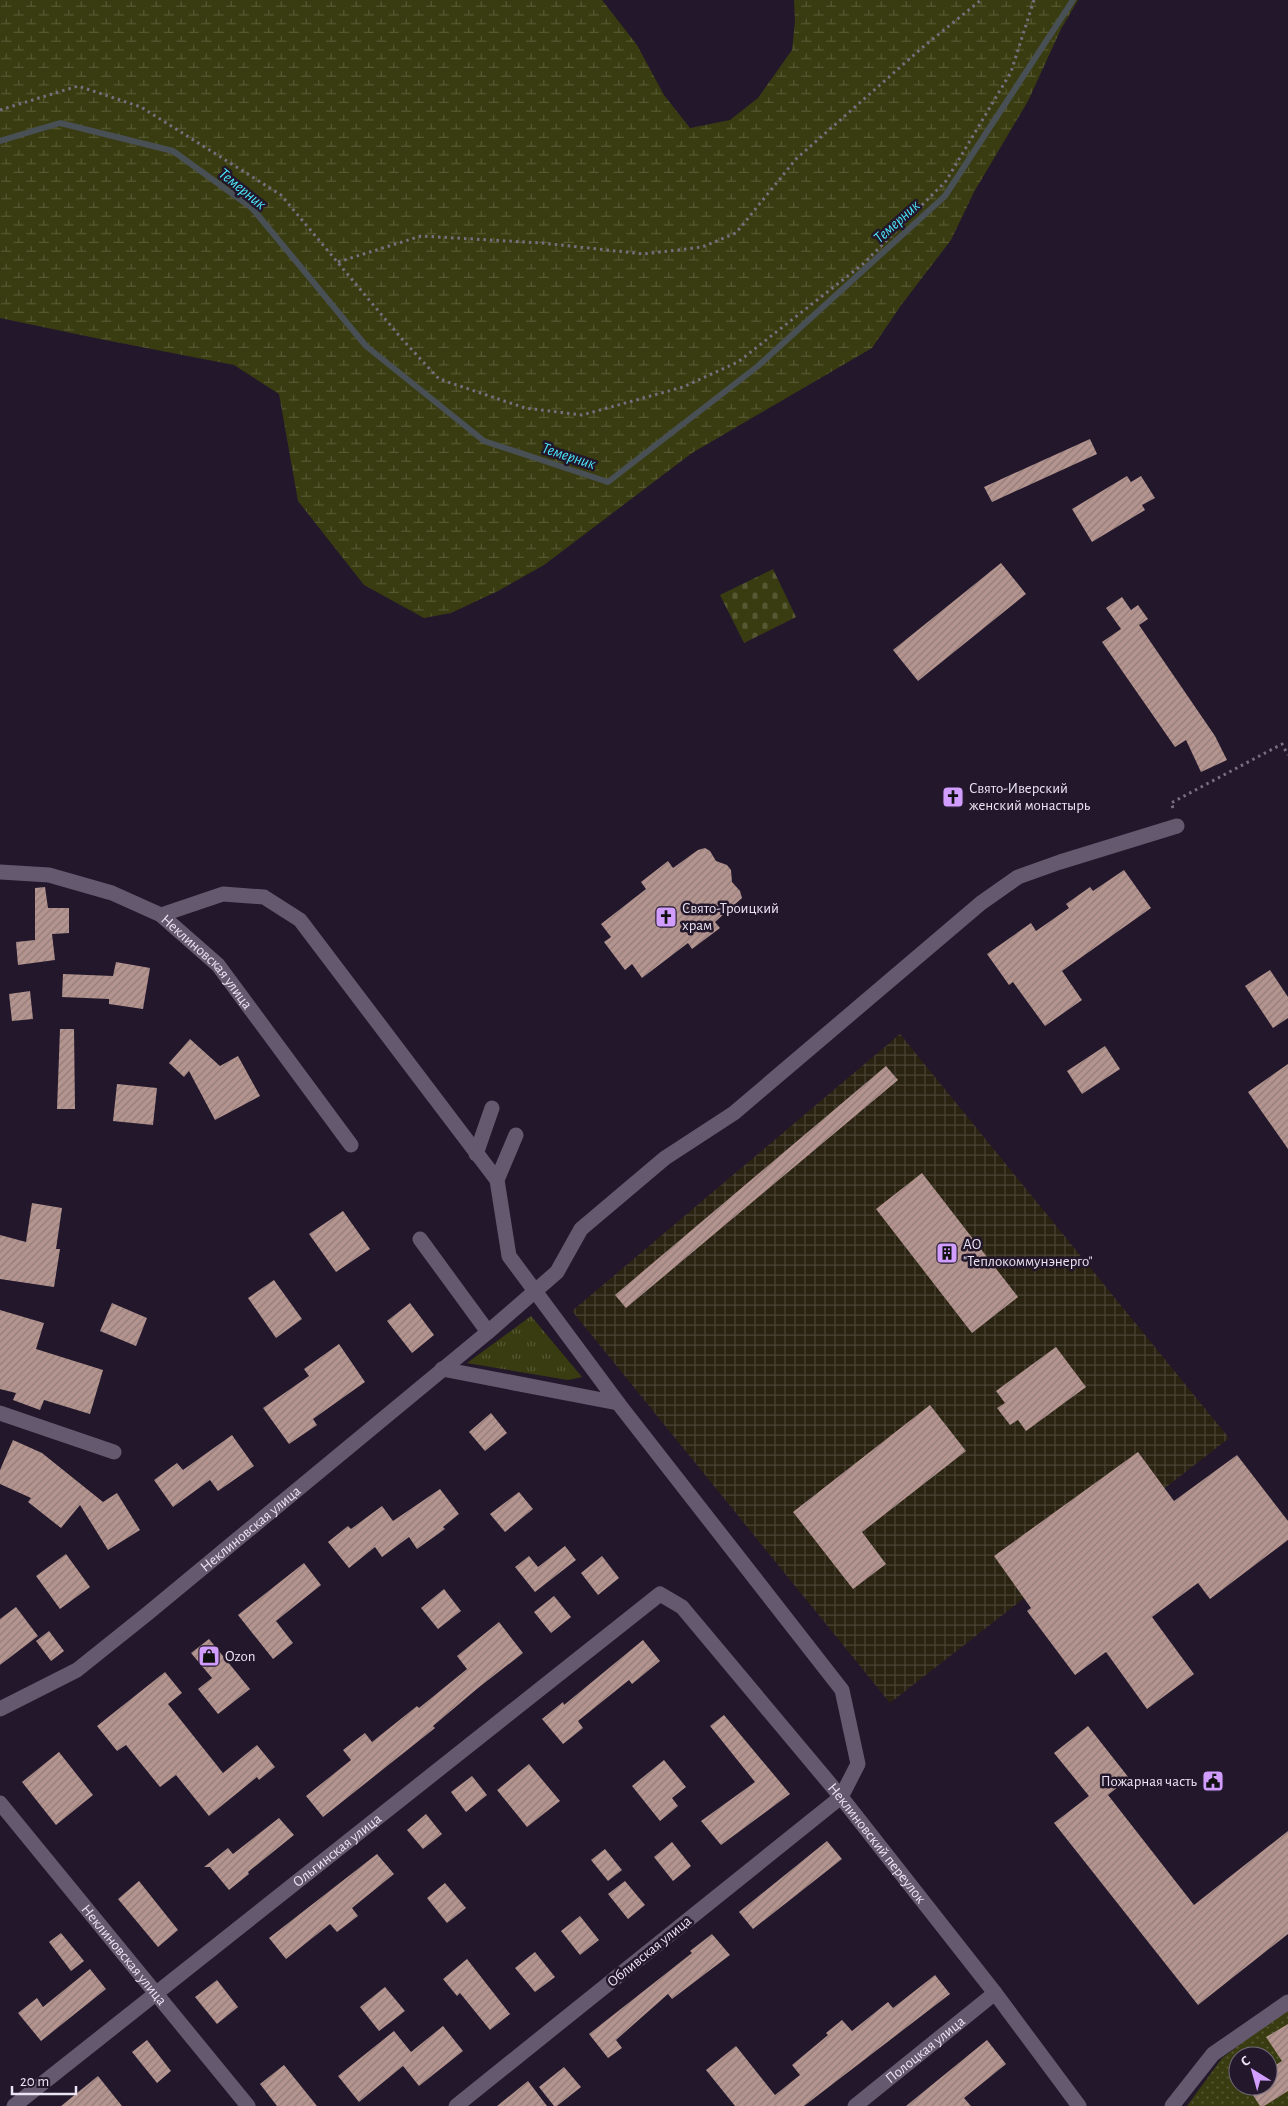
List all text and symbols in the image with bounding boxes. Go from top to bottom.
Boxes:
water label: Темерник [215,165,269,213]
water label: Темерник [871,197,924,247]
water label: Темерник [539,440,598,473]
place label: Свято-Иверский женский монастырь [969,781,1091,813]
church icon: Свято-Иверский женский монастырь [941,785,965,809]
place label: Свято-Троицкий храм [682,901,779,933]
church icon: Свято-Троицкий храм [654,905,678,929]
street label: Неклиновская улица [158,912,255,1012]
place label: АО "Теплокоммунэнерго" [963,1237,1093,1269]
building icon: АО "Теплокоммунэнерго" [935,1241,959,1265]
street label: Неклиновская улица [198,1483,304,1575]
shop icon: Ozon [197,1644,221,1668]
place label: Ozon [225,1649,255,1664]
public building icon: Пожарная часть [1201,1769,1225,1793]
place label: Пожарная часть [1101,1774,1198,1789]
street label: Неклиновский переулок [825,1780,928,1906]
street label: Ольгинская улица [290,1811,384,1890]
street label: Неклиновская улица [78,1902,169,2008]
street label: Обливская улица [604,1913,694,1990]
street label: Полоцкая улица [883,2013,968,2086]
north arrow [1228,2046,1278,2096]
text: С [1238,2053,1253,2069]
scale bar [12,2064,76,2096]
text: 20 m [20,2074,49,2089]

